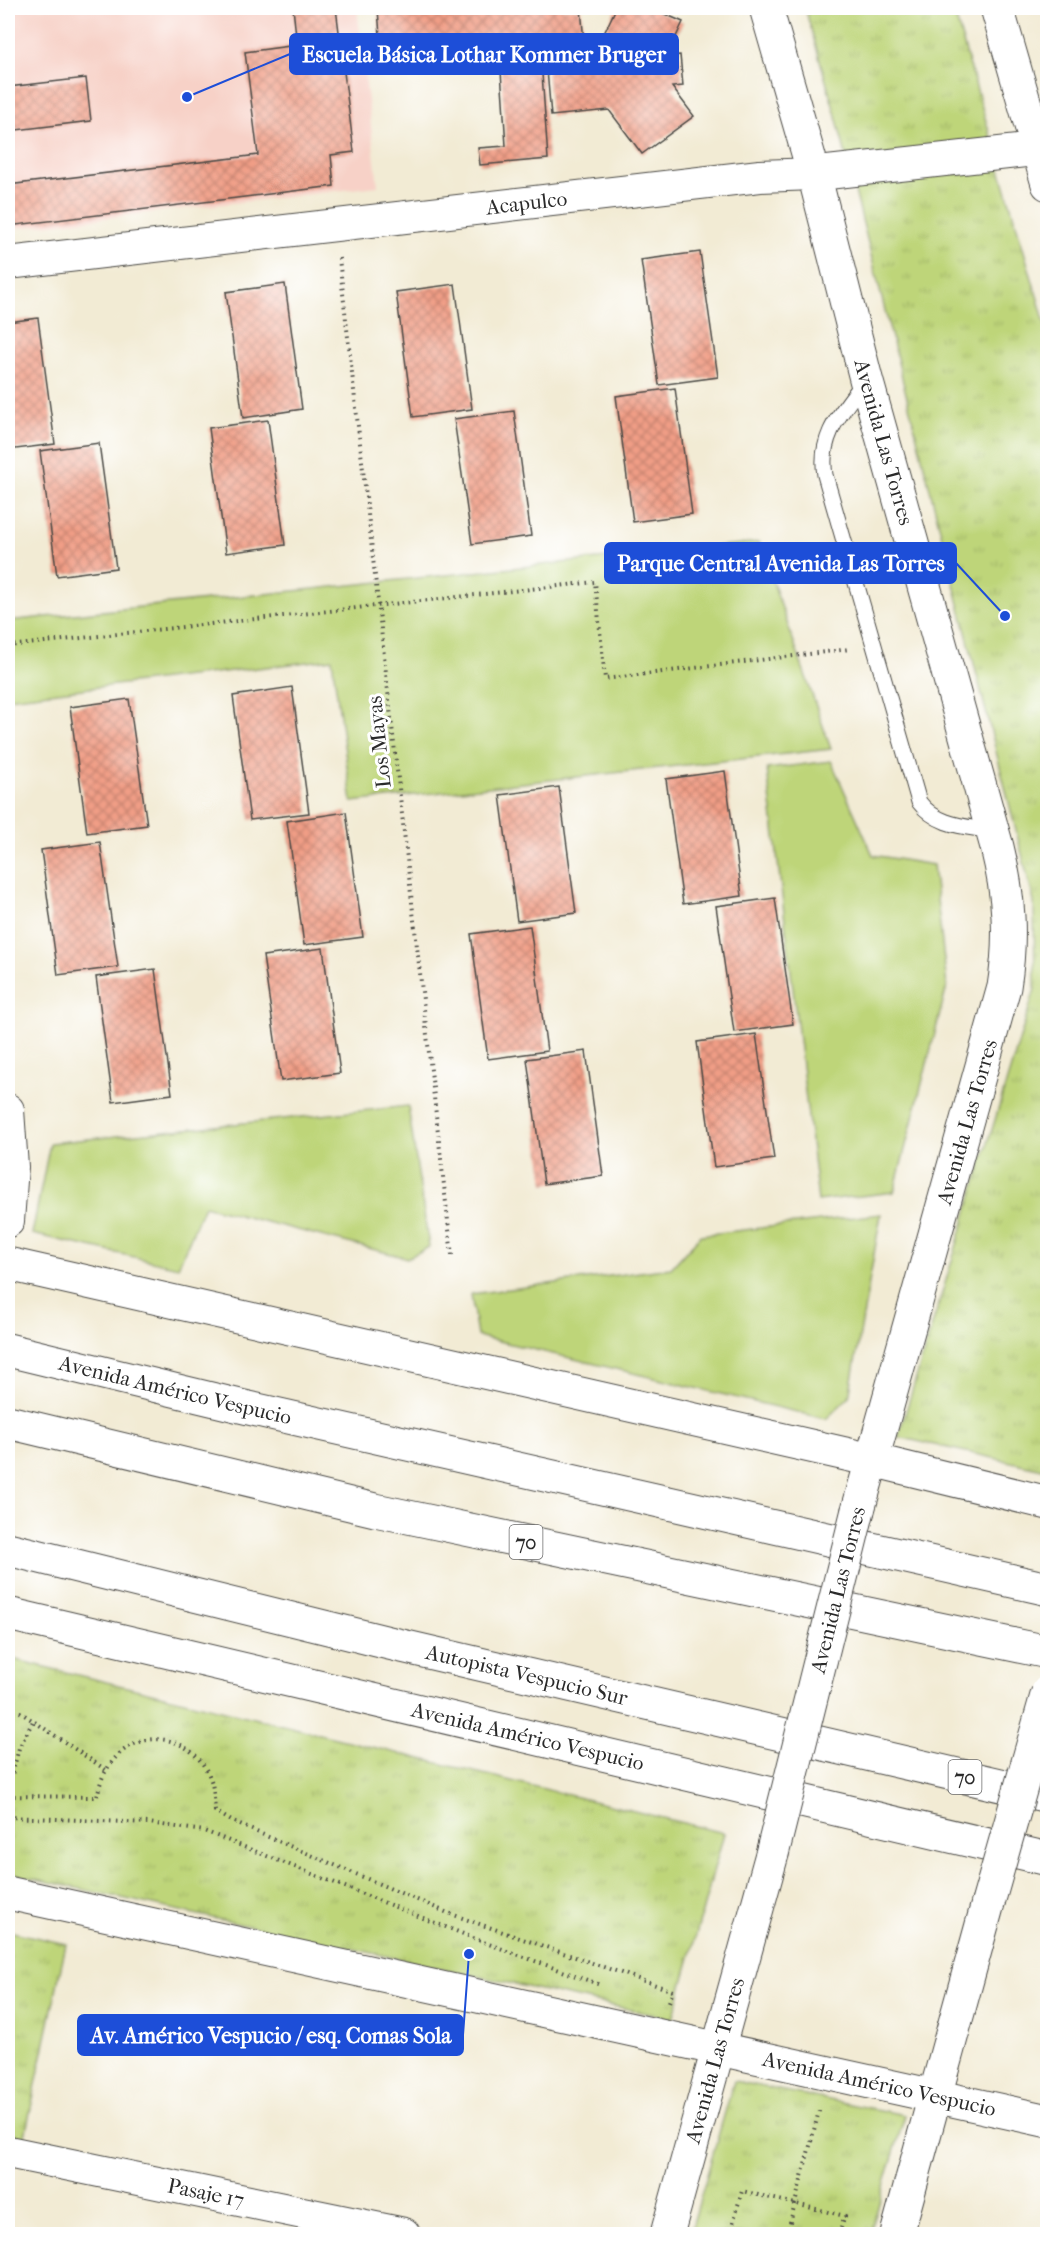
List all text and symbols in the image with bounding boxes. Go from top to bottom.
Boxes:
callout: Escuela Básica Lothar Kommer Bruger [290,34,678,74]
text: Escuela Básica Lothar Kommer Bruger [302,42,667,68]
street label: Acapulco [484,186,568,220]
street label: Avenida Las Torres [849,356,918,528]
callout: Parque Central Avenida Las Torres [605,543,956,583]
text: Parque Central Avenida Las Torres [617,551,945,577]
street label: Los Mayas [362,694,396,789]
street label: Avenida Las Torres [932,1036,1002,1208]
street label: Avenida Américo Vespucio [56,1351,294,1429]
street label: Avenida Las Torres [805,1504,870,1677]
road number: 70 [510,1525,542,1559]
street label: Autopista Vespucio Sur [423,1640,630,1710]
street label: Avenida Américo Vespucio [408,1697,646,1775]
road number: 70 [948,1760,982,1794]
street label: Avenida Las Torres [680,1975,749,2147]
callout: Av. Américo Vespucio / esq. Comas Sola [78,2015,463,2055]
text: Av. Américo Vespucio / esq. Comas Sola [89,2023,452,2049]
street label: Avenida Américo Vespucio [759,2047,998,2121]
street label: Pasaje 17 [165,2173,246,2213]

